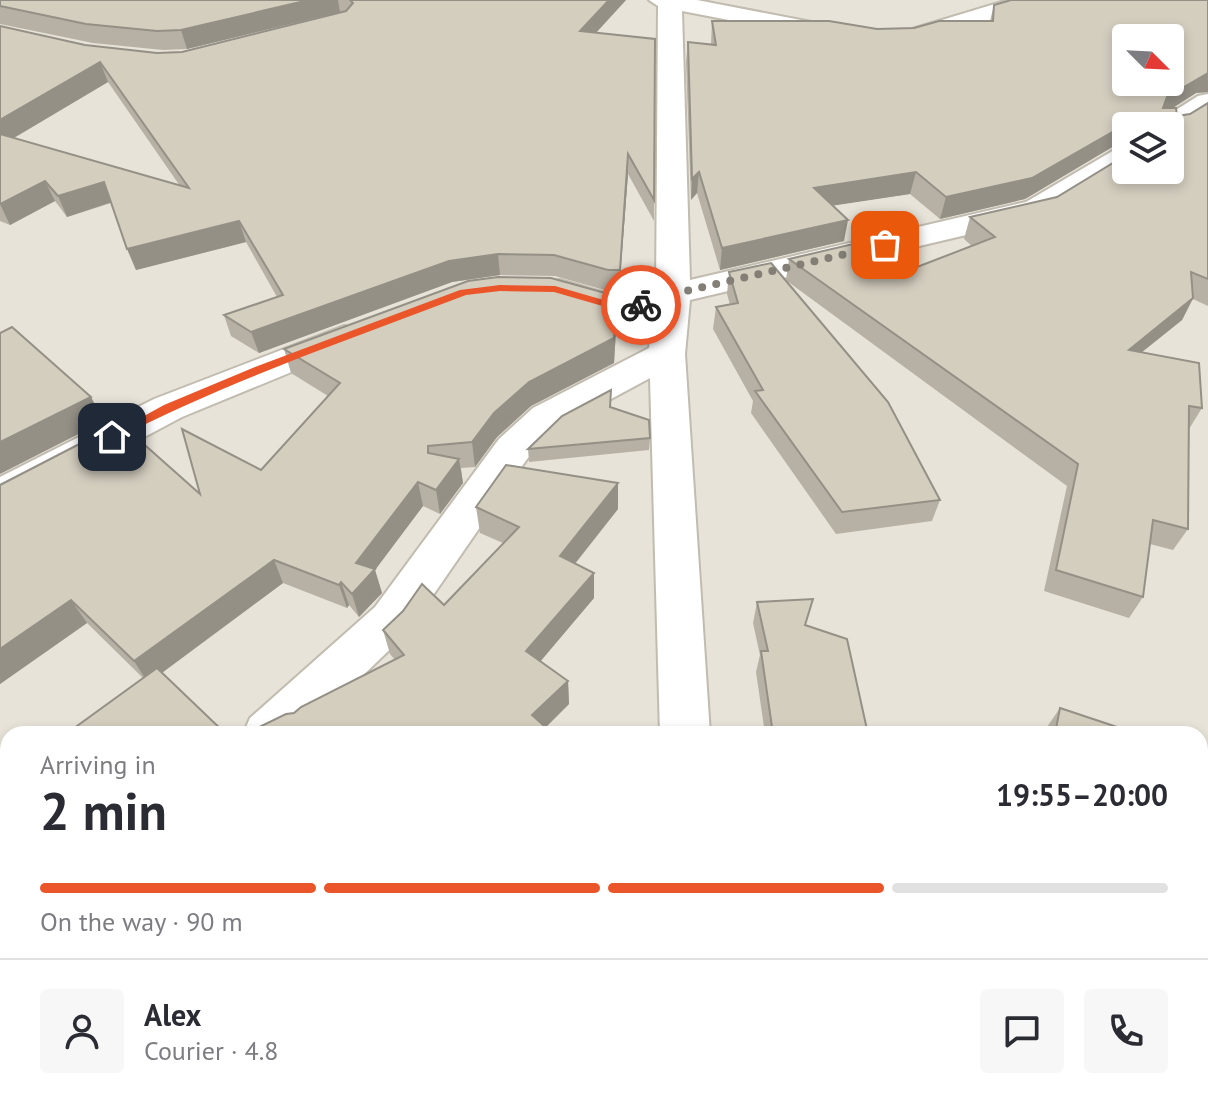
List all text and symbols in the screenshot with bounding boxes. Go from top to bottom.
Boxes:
north arrow [1112,24,1184,96]
map controls [1112,24,1184,184]
button: layers [1112,112,1184,184]
pin [851,211,919,279]
icon: bag [863,223,907,267]
courier [601,265,681,345]
icon: bike [619,283,663,327]
pin [78,403,146,471]
icon: home [90,415,134,459]
text: Arriving in [40,748,156,781]
text: 19:55–20:00 [996,775,1168,814]
text: 2 min [40,777,167,844]
text: On the way · 90 m [40,905,243,938]
button: person [40,989,124,1073]
button: chat [980,989,1064,1073]
button: phone [1084,989,1168,1073]
text: Alex [144,995,201,1034]
text: Courier · 4.8 [144,1034,278,1067]

